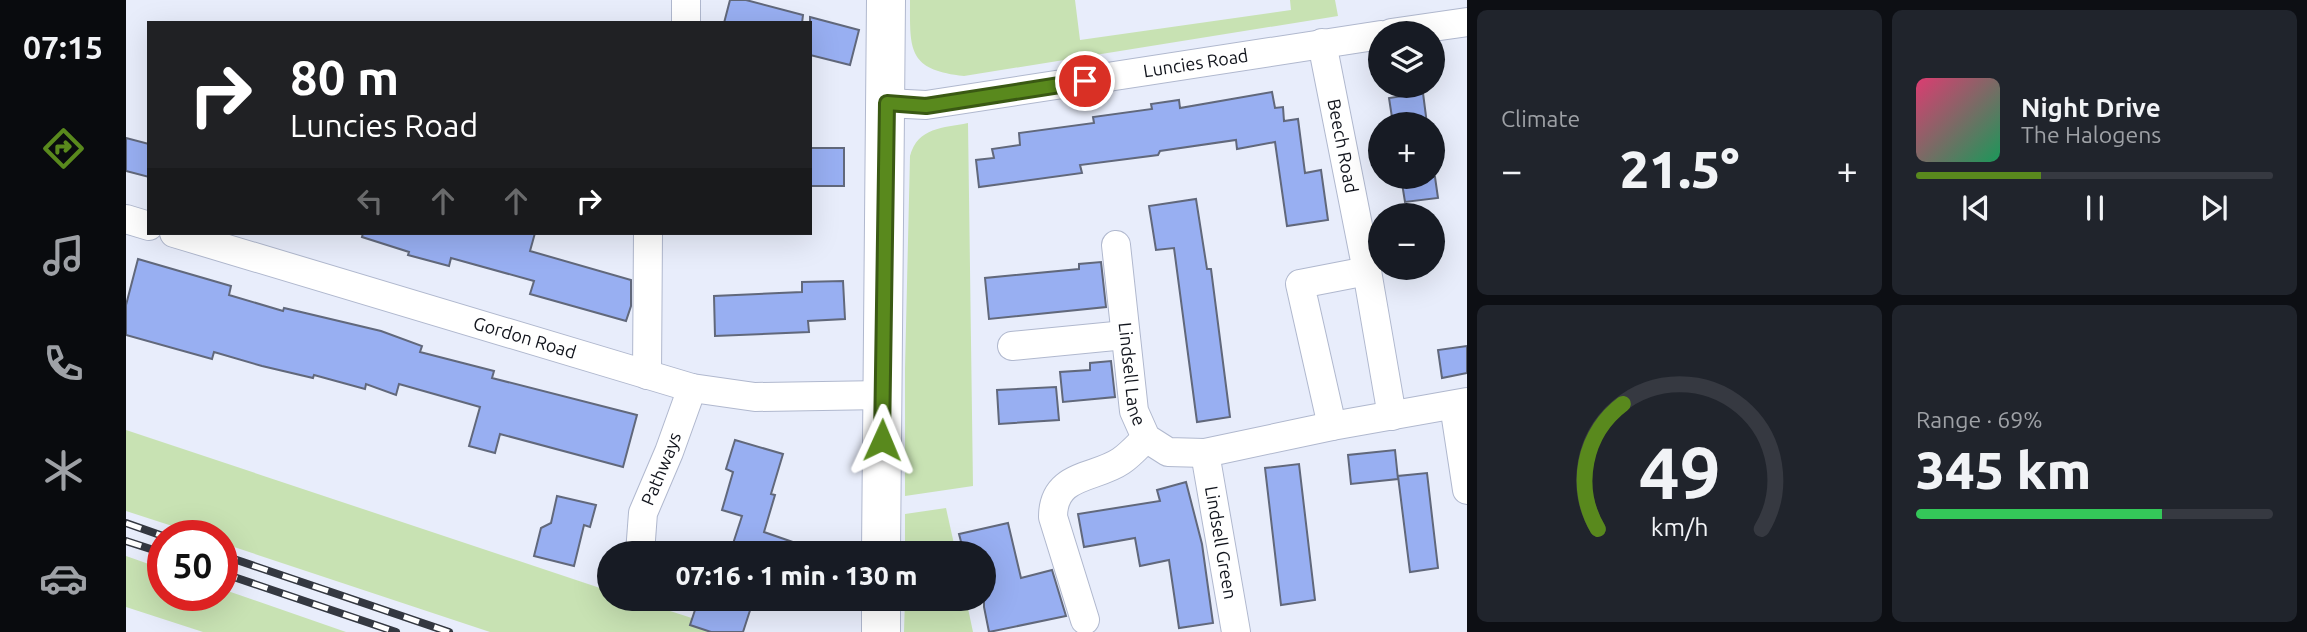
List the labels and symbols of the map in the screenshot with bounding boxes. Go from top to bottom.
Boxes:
street label: Luncies Road [1142,45,1249,80]
pin [1055,51,1115,111]
street label: Beech Road [1324,97,1362,195]
street label: Gordon Road [471,312,579,362]
street label: Lindsell Lane [1115,321,1150,429]
position arrow [845,403,919,477]
street label: Pathways [637,429,684,508]
street label: Lindsell Green [1202,484,1241,601]
speed limit sign: 50 [147,520,238,611]

